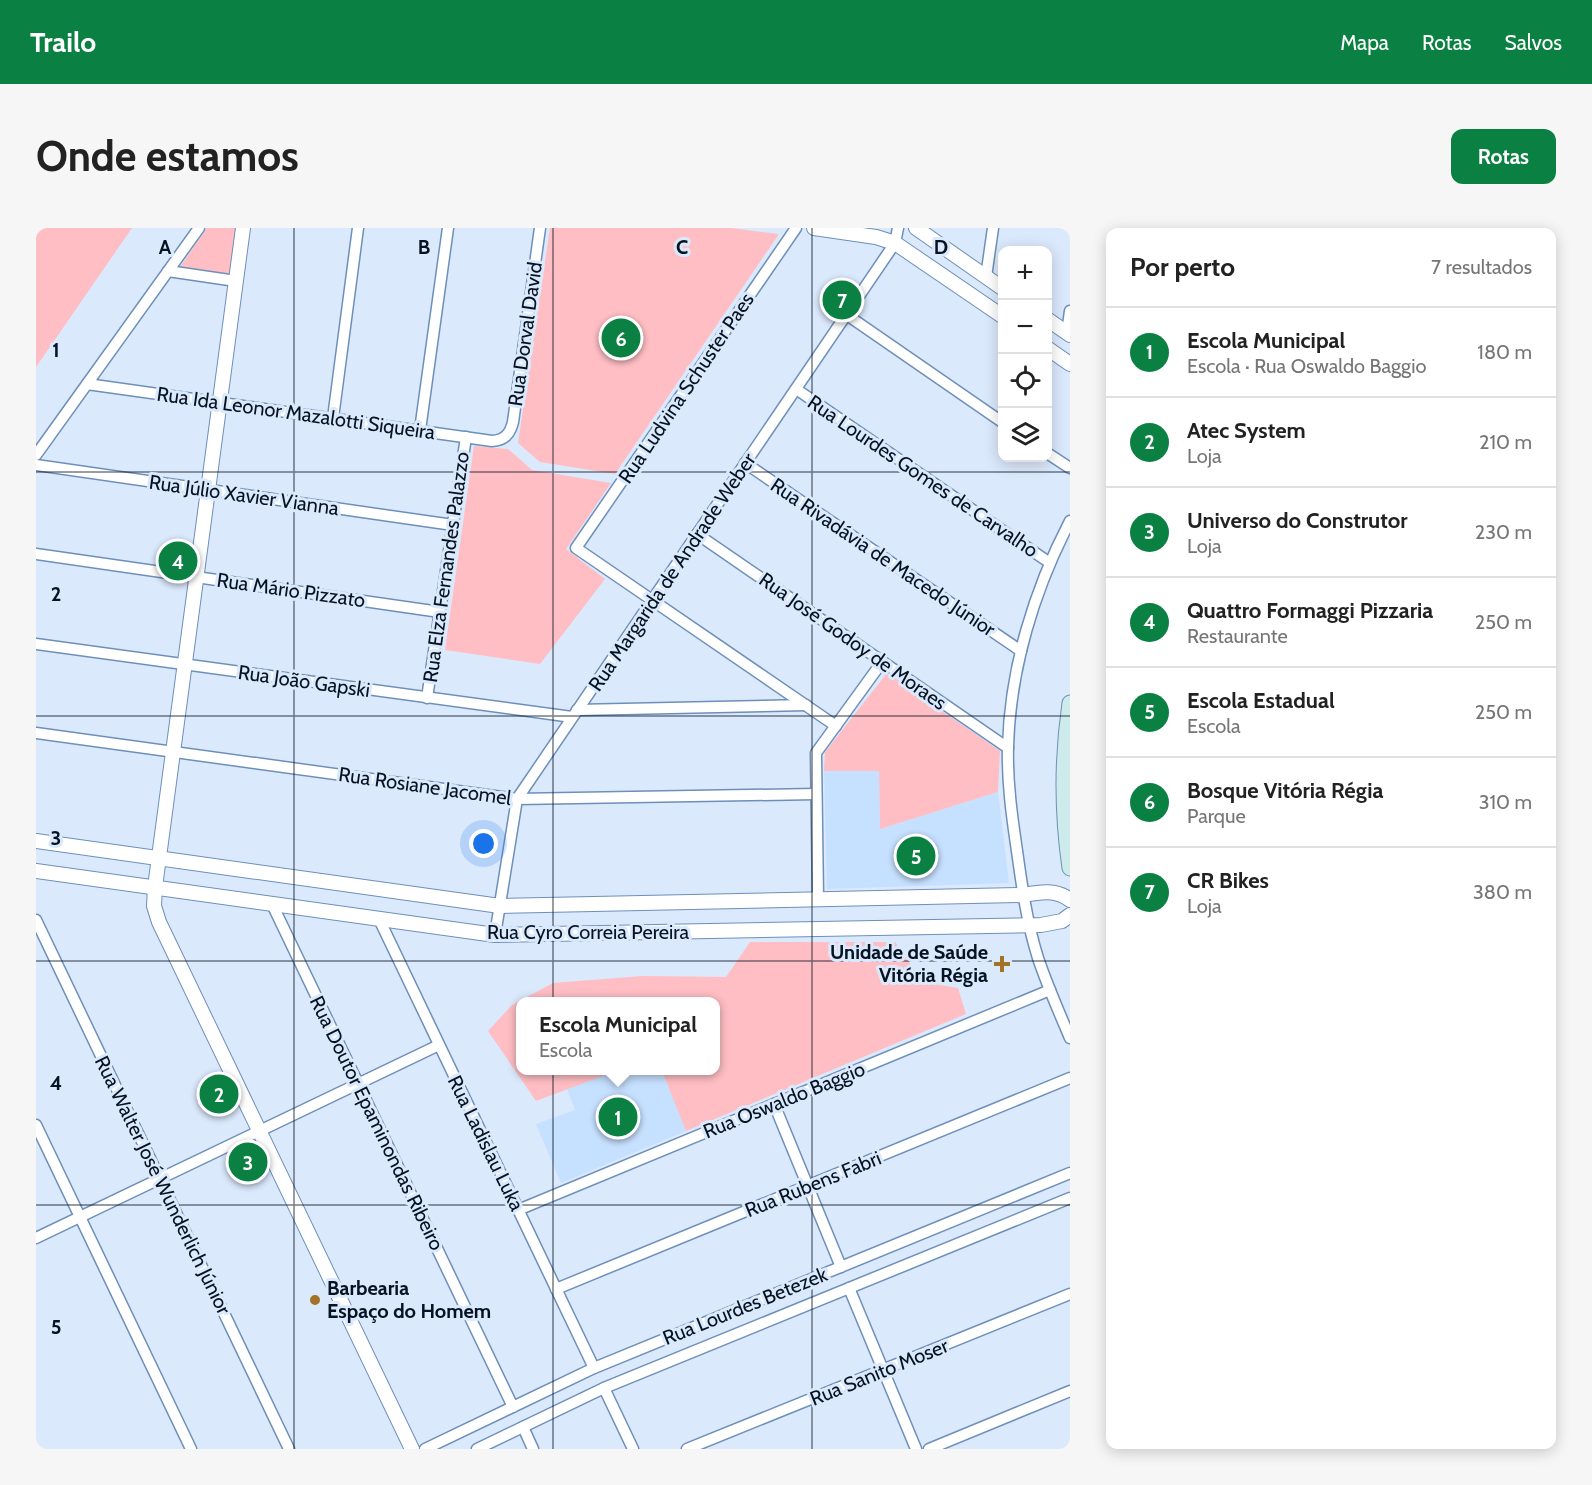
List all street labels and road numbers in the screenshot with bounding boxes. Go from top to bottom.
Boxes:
street label: Rua Dorval David [503,260,547,408]
street label: Rua Ludvina Schuster Paes [613,288,759,488]
street label: Rua Ida Leonor Mazalotti Siqueira [155,382,437,444]
street label: Rua Lourdes Gomes de Carvalho [803,390,1043,562]
street label: Rua Margarida de Andrade Weber [583,448,761,696]
street label: Rua Elza Fernandes Palazzo [418,450,474,684]
street label: Rua Júlio Xavier Vianna [148,470,341,520]
street label: Rua Rivadávia de Macedo Júnior [766,473,1000,642]
street label: Rua José Godoy de Moraes [755,567,951,715]
street label: Rua Mário Pizzato [215,568,367,612]
street label: Rua João Gapski [236,660,372,702]
street label: Rua Rosiane Jacomel [337,762,513,810]
street label: Rua Cyro Correia Pereira [487,920,689,944]
street label: Rua Doutor Epaminondas Ribeiro [305,992,449,1254]
street label: Rua Walter José Wunderlich Júnior [90,1052,236,1319]
street label: Rua Oswaldo Baggio [700,1057,868,1143]
street label: Rua Ladislau Luka [443,1071,529,1215]
street label: Rua Rubens Fabri [741,1146,885,1222]
street label: Rua Lourdes Betezek [659,1262,831,1350]
street label: Rua Sanito Moser [806,1333,952,1411]

